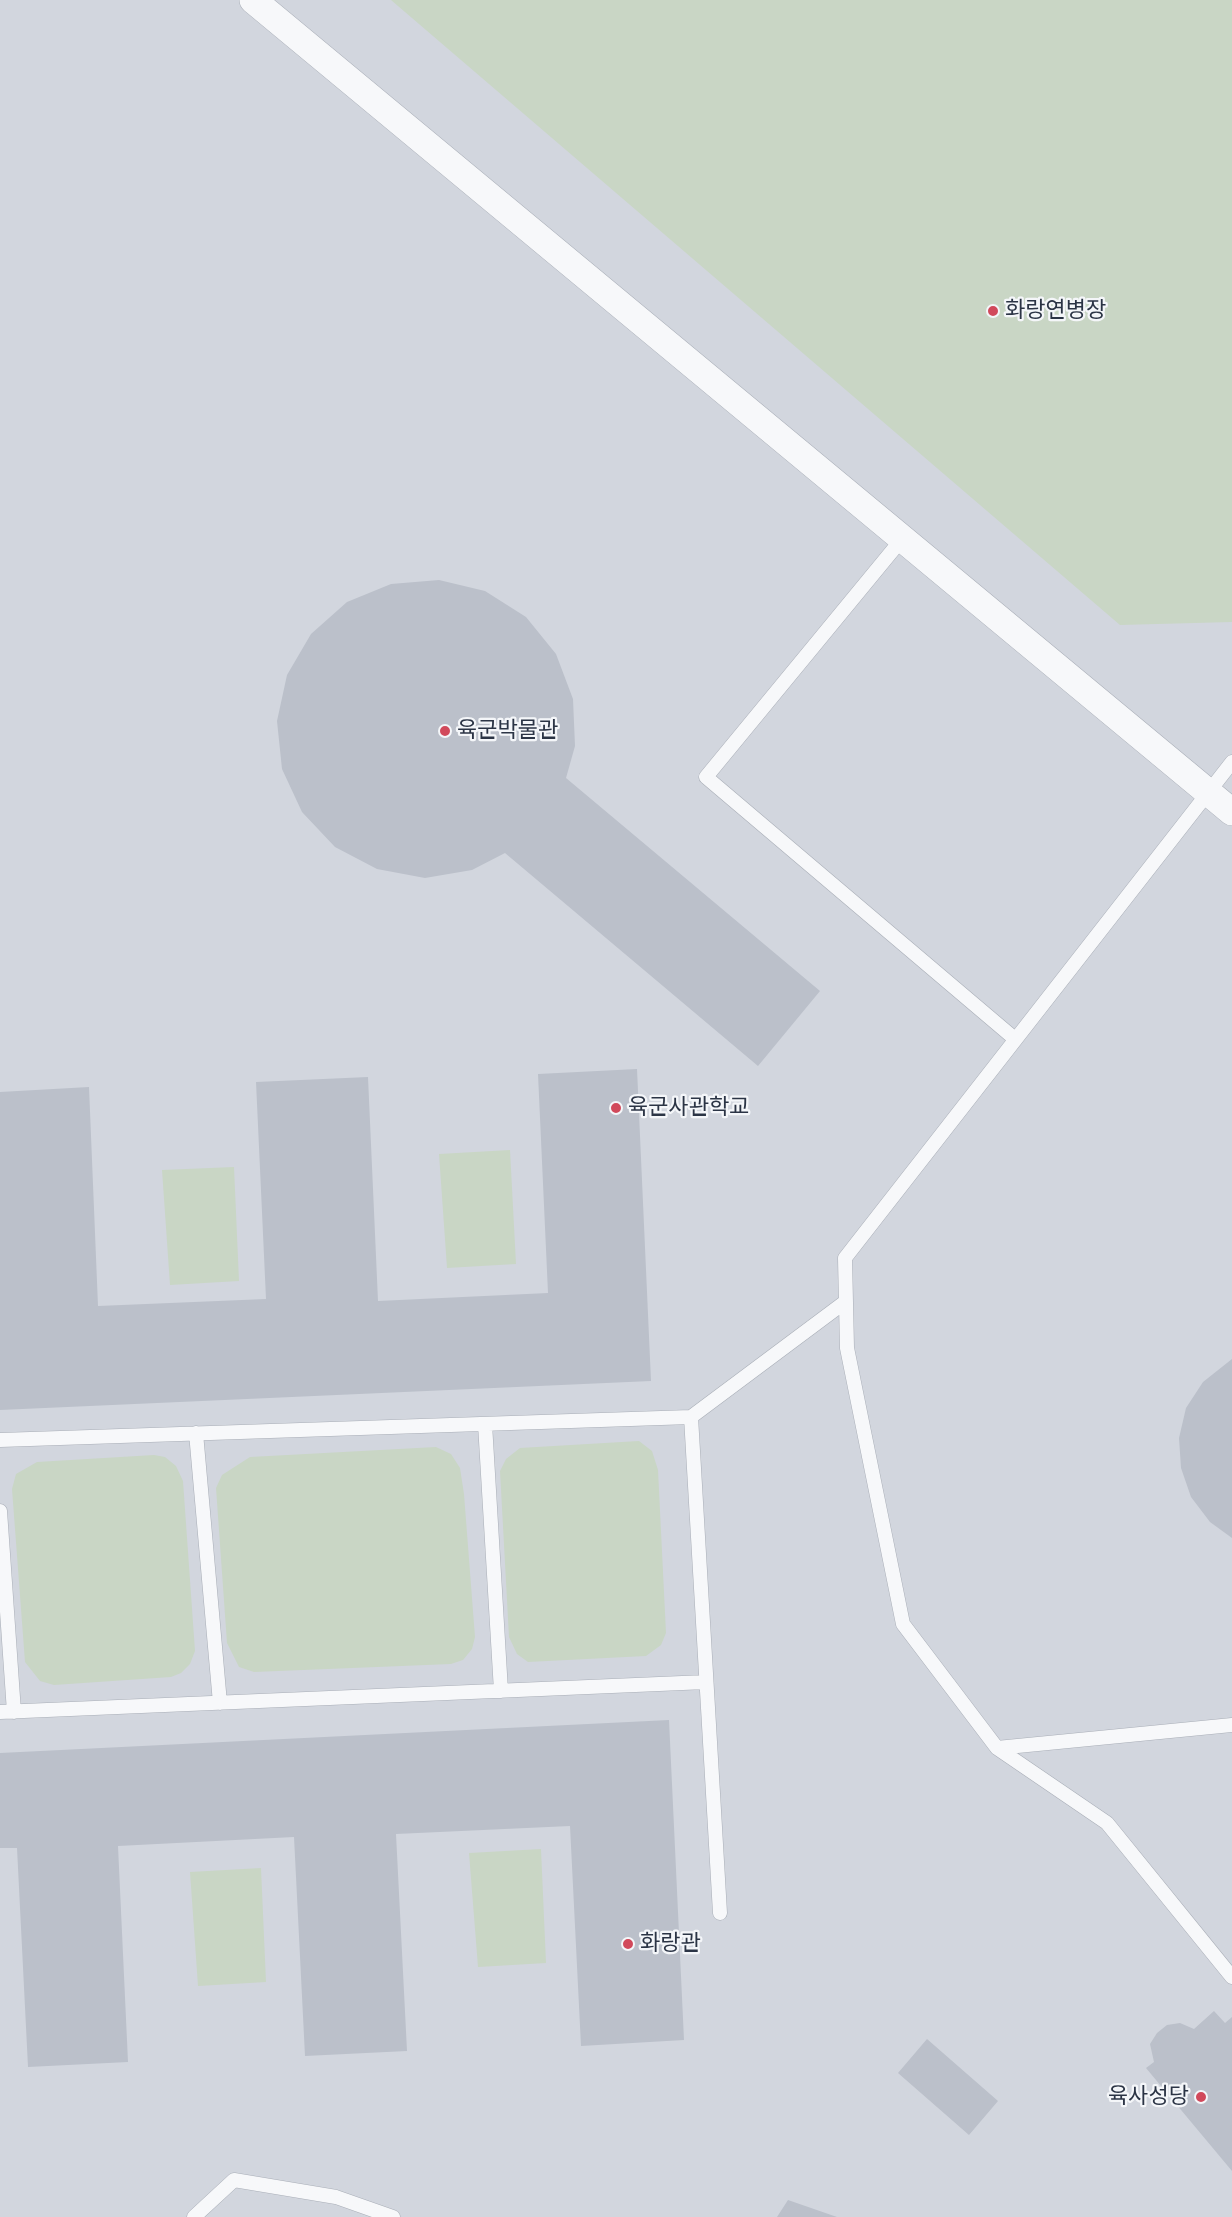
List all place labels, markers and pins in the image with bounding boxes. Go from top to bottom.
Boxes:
place label: 화랑연병장 [1005,298,1106,324]
marker: 화랑연병장 [986,304,1000,318]
place label: 육군박물관 [457,718,558,744]
marker: 육군박물관 [438,724,452,738]
place label: 육군사관학교 [628,1095,749,1121]
marker: 육군사관학교 [609,1101,623,1115]
place label: 화랑관 [640,1931,701,1957]
marker: 화랑관 [621,1937,635,1951]
place label: 육사성당 [1108,2084,1189,2110]
marker: 육사성당 [1194,2090,1208,2104]

